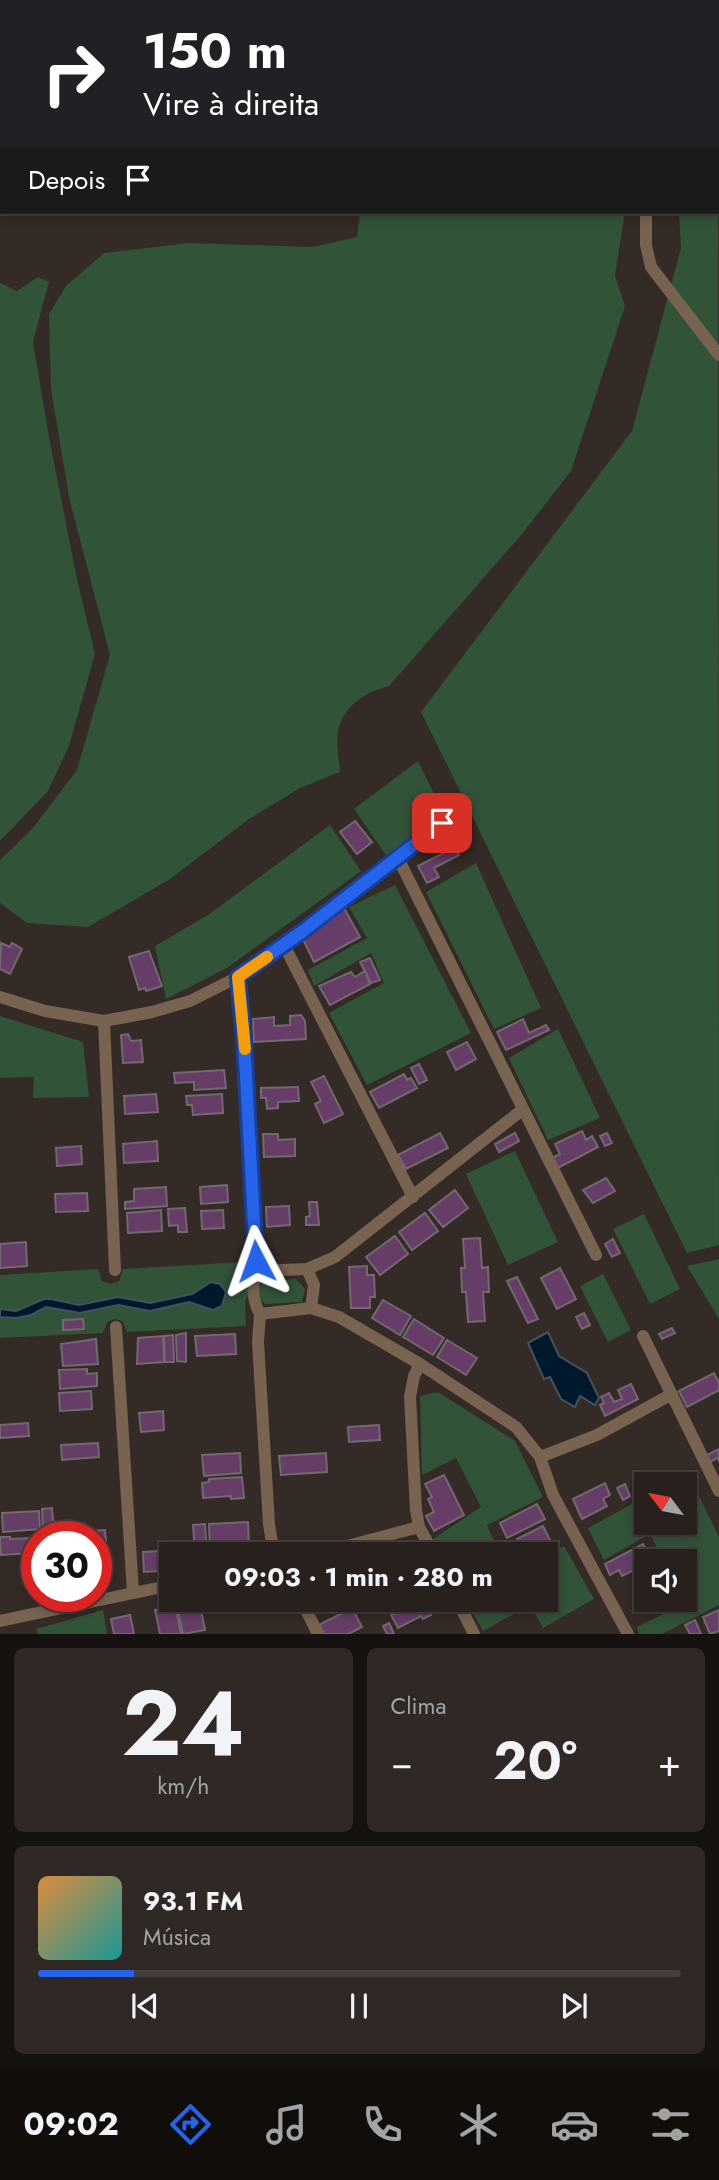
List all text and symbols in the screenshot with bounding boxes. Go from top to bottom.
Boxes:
text: 150 m [143,16,287,86]
icon: right [28,28,119,119]
text: Vire à direita [143,81,319,127]
text: Depois [28,161,105,199]
icon: arrive [119,161,157,199]
pin [412,793,472,853]
icon: arrive [423,804,461,842]
position arrow [219,1224,293,1298]
north arrow [634,1472,696,1535]
map controls [634,1472,697,1612]
speed limit sign: 30 [21,1521,112,1612]
button: sound [634,1549,697,1612]
text: 09:03 · 1 min · 280 m [224,1558,493,1596]
text: 24 [122,1658,245,1789]
text: Clima [391,1689,447,1723]
text: 20° [493,1723,577,1799]
text: − [391,1735,413,1790]
text: + [658,1735,681,1790]
text: km/h [157,1769,209,1803]
text: 93.1 FM [143,1882,243,1920]
text: Música [143,1920,211,1954]
icon: previous [126,1987,164,2025]
icon: pause [340,1987,378,2025]
icon: next [555,1987,593,2025]
icon: directions [166,2100,215,2149]
icon: music [262,2100,311,2149]
icon: phone [358,2100,407,2149]
icon: climate [454,2100,503,2149]
icon: car [550,2100,599,2149]
icon: filters [646,2100,695,2149]
text: 09:02 [24,2101,119,2147]

